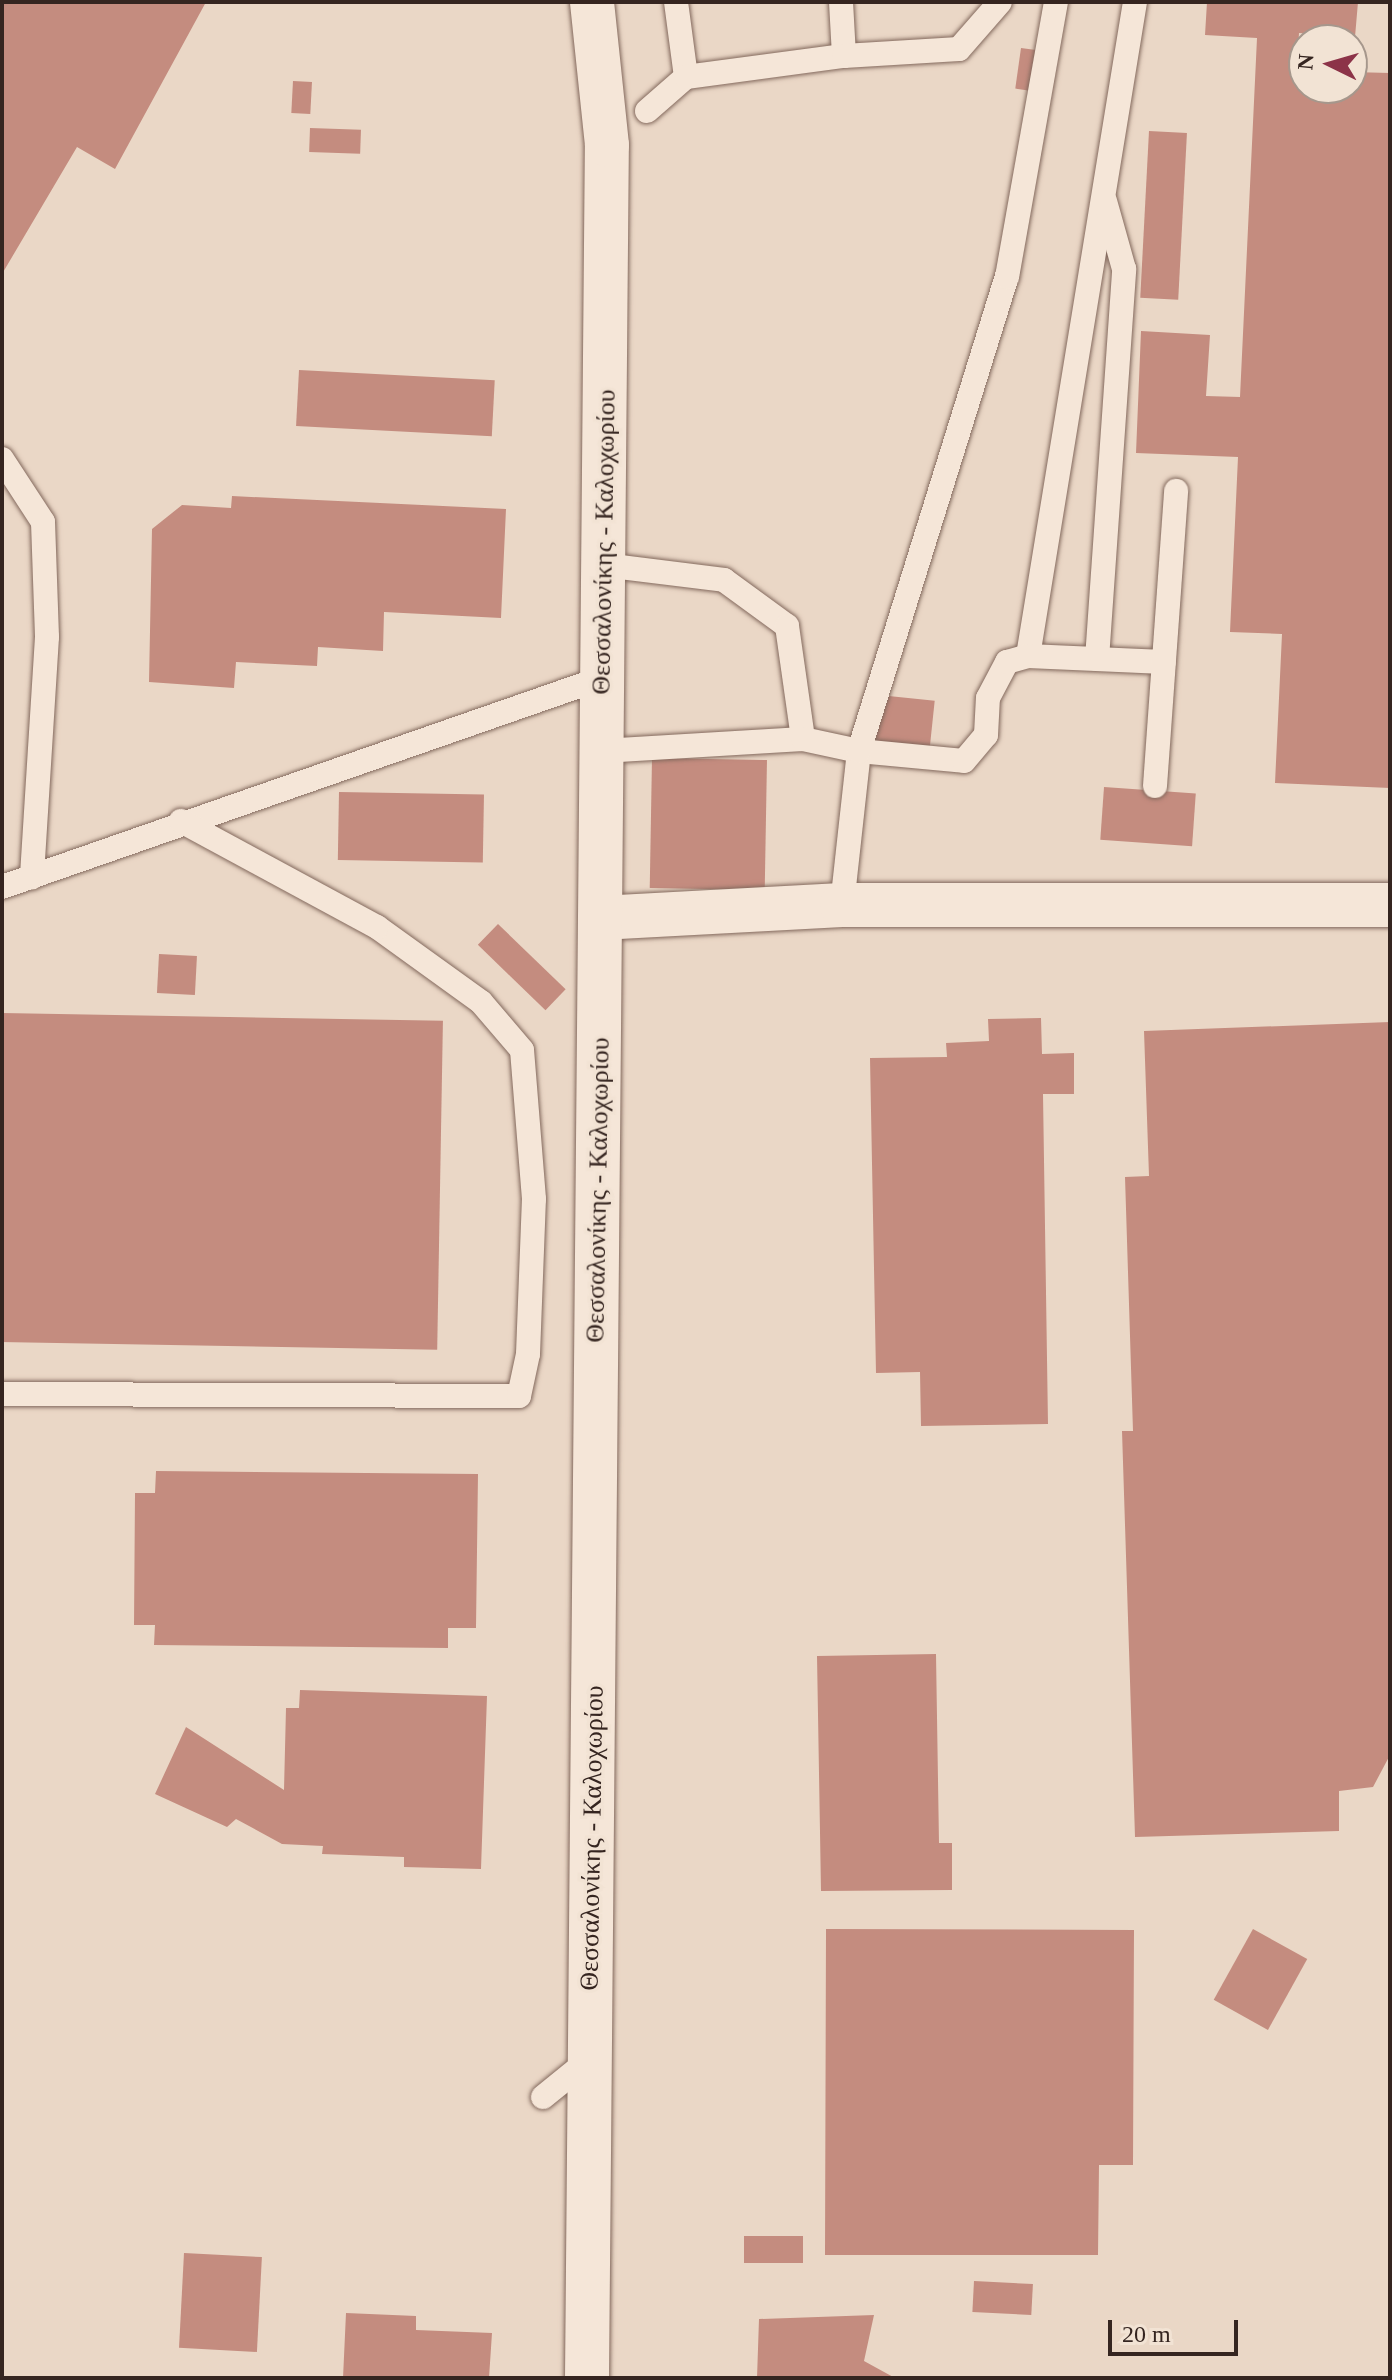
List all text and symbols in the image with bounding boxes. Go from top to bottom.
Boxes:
north arrow [1288,24,1368,104]
text: N [1292,53,1319,71]
street label: Θεσσαλονίκης - Καλοχωρίου [586,389,622,695]
street label: Θεσσαλονίκης - Καλοχωρίου [580,1037,616,1343]
street label: Θεσσαλονίκης - Καλοχωρίου [574,1685,610,1991]
scale bar [1112,2304,1242,2354]
text: 20 m [1122,2321,1171,2347]

